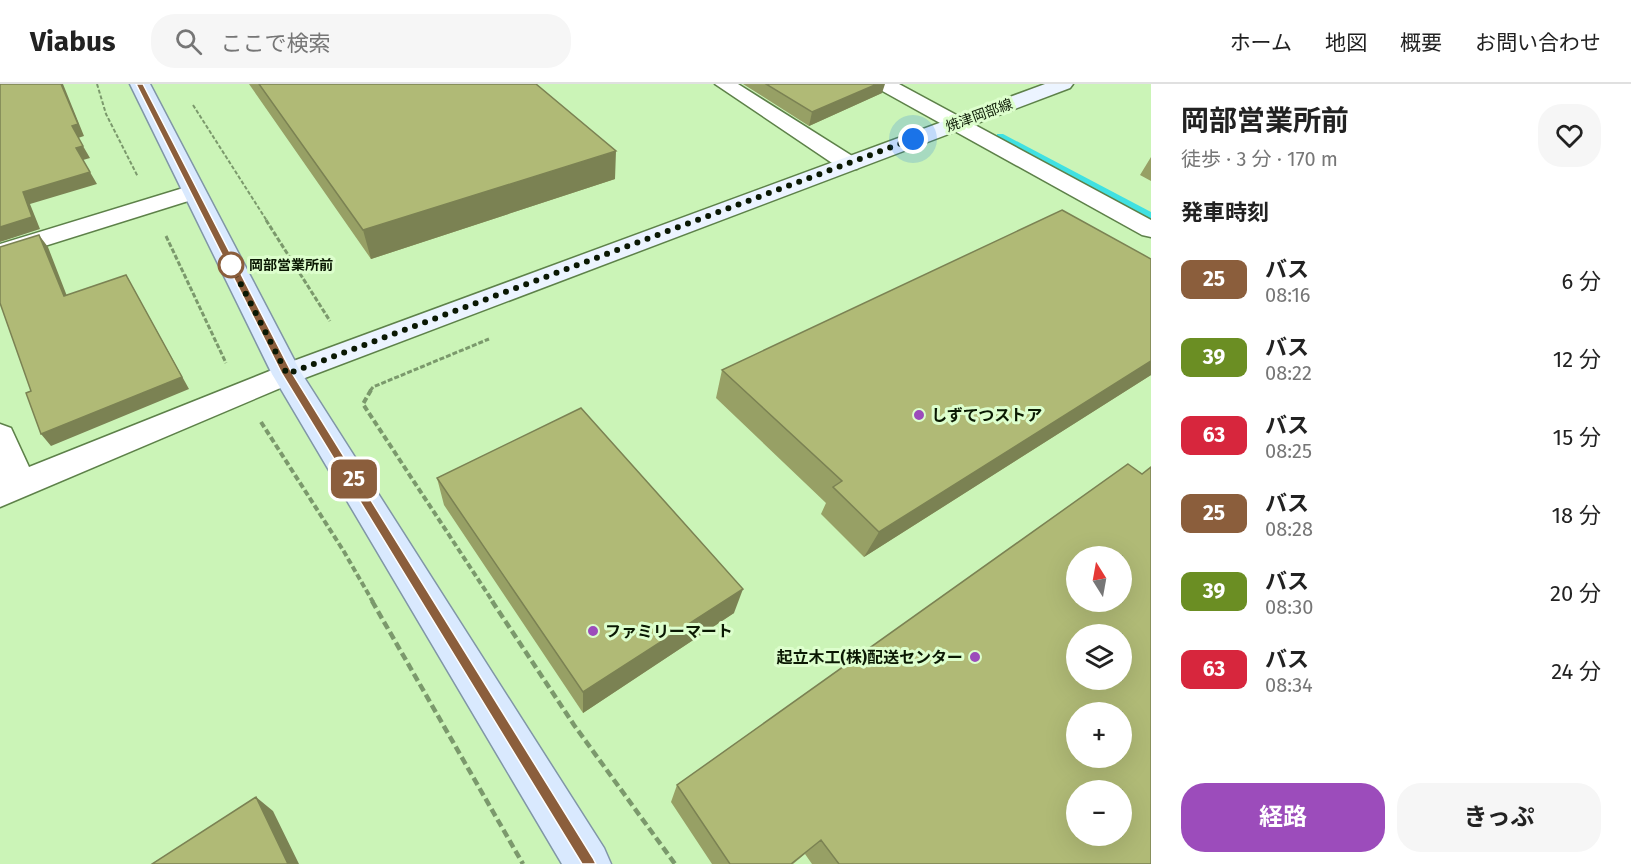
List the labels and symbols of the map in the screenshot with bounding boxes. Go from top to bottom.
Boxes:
street label: 焼津岡部線 [943,96,1015,135]
your location [898,124,928,154]
marker: 岡部営業所前 [218,252,244,278]
place label: 岡部営業所前 [249,257,333,274]
place label: しずてつストア [931,406,1042,425]
marker: しずてつストア [912,408,926,422]
line badge: 25 [327,460,381,498]
north arrow [1066,546,1132,612]
place label: ファミリーマート [605,622,733,641]
marker: ファミリーマート [586,624,600,638]
place label: 起立木工(株)配送センター [777,648,963,667]
marker: 起立木工(株)配送センター [968,650,982,664]

